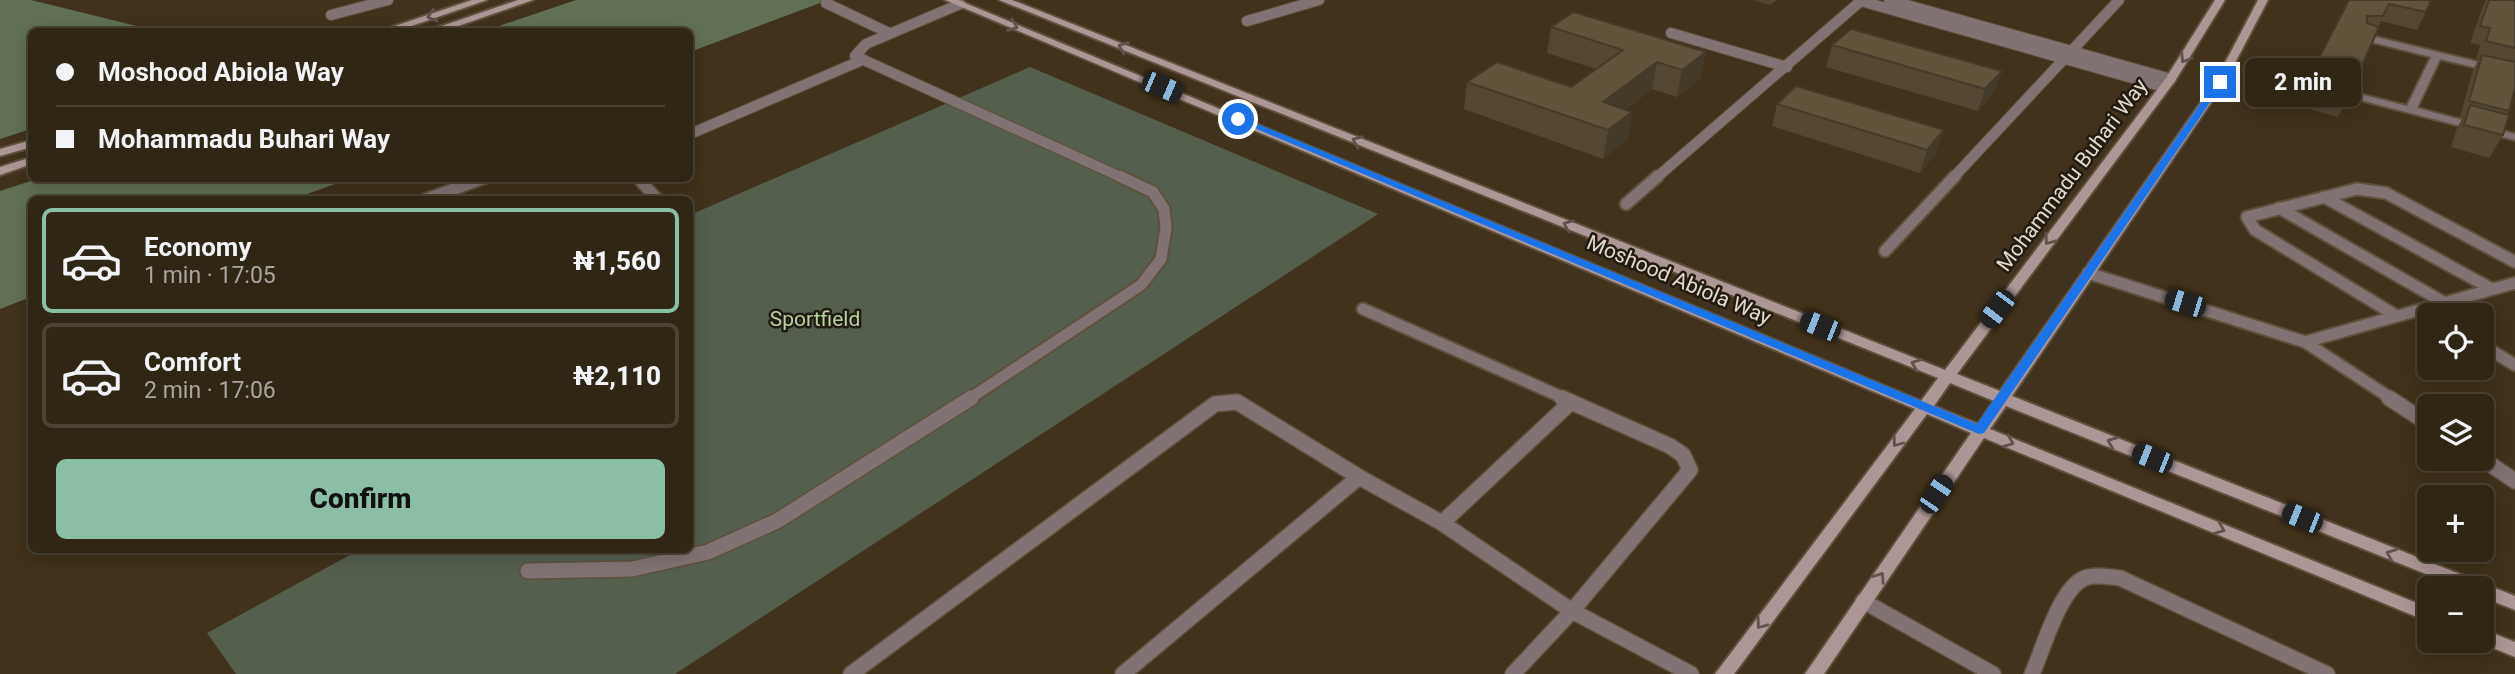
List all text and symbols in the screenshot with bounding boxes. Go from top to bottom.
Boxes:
one-way arrow [426,7,438,22]
one-way arrow [1006,18,1019,32]
one-way arrow [1118,42,1130,56]
one-way arrow [2180,51,2193,64]
text: Moshood Abiola Way [98,57,344,87]
callout: 2 min [2244,57,2360,106]
route end [2204,66,2236,98]
car [1139,69,1186,105]
text: 2 min [2274,69,2332,96]
street label: Mohammadu Buhari Way [1992,74,2152,276]
route start [1222,103,1254,135]
text: Mohammadu Buhari Way [98,124,390,154]
one-way arrow [1352,135,1364,149]
one-way arrow [1563,220,1575,234]
icon: car [60,229,123,292]
street label: Moshood Abiola Way [1583,230,1775,330]
text: Economy [144,232,251,262]
one-way arrow [2044,233,2057,245]
text: ₦1,560 [573,246,661,276]
text: 1 min · 17:05 [144,262,276,289]
car [1976,286,2019,332]
car [2162,287,2209,319]
map controls [2417,303,2494,653]
button: locate [2417,303,2494,380]
park label: Sportfield [770,307,860,331]
car [1797,308,1844,344]
icon: car [60,344,123,407]
text: Comfort [144,347,241,377]
one-way arrow [1911,358,1923,372]
text: ₦2,110 [573,361,661,391]
text: 2 min · 17:06 [144,377,276,404]
button: layers [2417,394,2494,471]
one-way arrow [1893,434,1906,447]
one-way arrow [2003,434,2015,448]
one-way arrow [2107,437,2119,451]
car [2129,440,2176,476]
button: Confirm [56,459,665,539]
car [1916,471,1957,517]
button: + [2417,485,2494,562]
car [2279,500,2326,536]
one-way arrow [2213,520,2225,534]
one-way arrow [2386,548,2398,562]
one-way arrow [1872,572,1884,585]
button: − [2417,576,2494,653]
one-way arrow [1757,616,1770,629]

